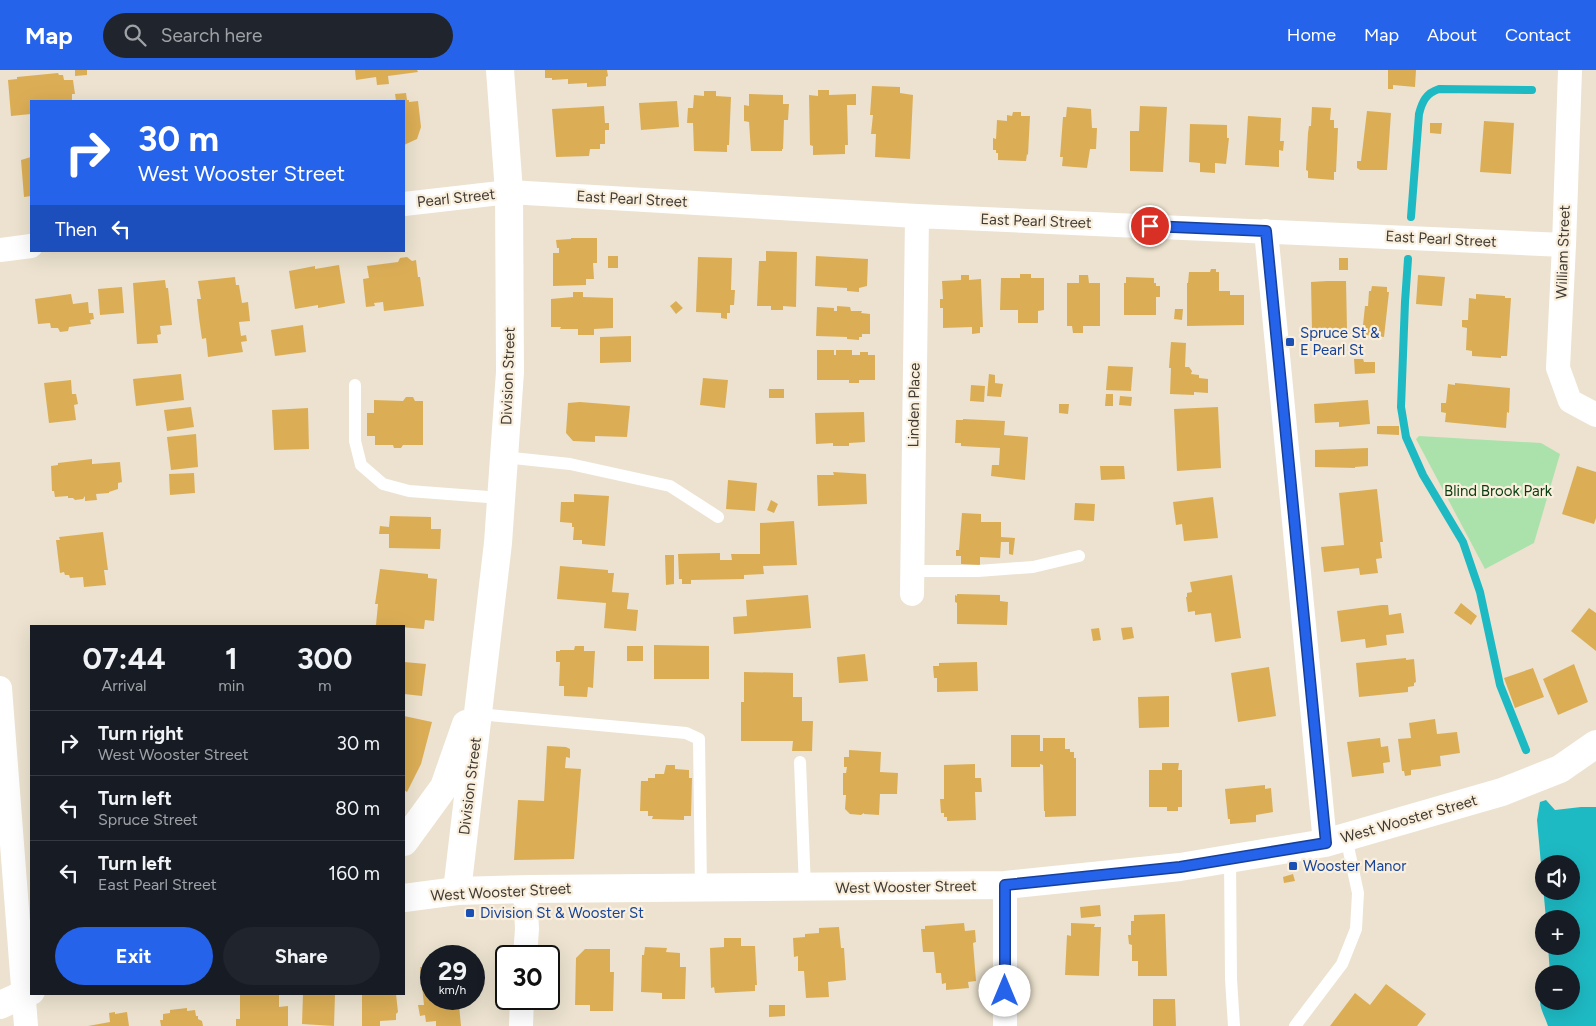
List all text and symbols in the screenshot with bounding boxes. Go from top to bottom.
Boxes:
search box [103,13,453,58]
text: Map [25,21,73,50]
icon: search [121,21,149,49]
text: Search here [161,24,262,47]
text: Home [1287,24,1336,46]
text: Map [1364,24,1399,46]
text: About [1427,24,1477,46]
text: Contact [1505,24,1571,46]
text: 30 m [138,118,219,160]
icon: right [55,120,120,185]
text: West Wooster Street [138,160,345,187]
street label: Pearl Street [416,185,496,211]
street label: East Pearl Street [576,187,688,211]
street label: William Street [1552,204,1574,299]
pin [1129,205,1171,247]
street label: East Pearl Street [980,210,1092,232]
icon: arrive [1136,212,1164,240]
icon: left [107,215,135,243]
text: Then [55,218,97,241]
street label: East Pearl Street [1385,227,1497,251]
place label: Spruce St & E Pearl St [1300,324,1380,359]
street label: Division Street [497,326,519,425]
marker: Spruce St & E Pearl St [1284,336,1296,348]
street label: Linden Place [904,363,924,447]
park label: Blind Brook Park [1444,482,1553,500]
text: 07:44 [83,640,166,677]
text: 1 [225,640,238,677]
text: 300 [297,640,352,677]
text: Arrival [101,676,147,695]
text: min [218,676,244,695]
text: m [318,676,332,695]
text: Turn right [98,722,184,745]
icon: right [55,729,83,757]
text: 30 m [337,732,380,755]
street label: Division Street [455,736,485,836]
text: West Wooster Street [98,745,249,764]
text: Turn left [98,787,172,810]
street label: West Wooster Street [1339,791,1480,847]
icon: left [55,794,83,822]
text: 80 m [335,797,380,820]
text: Spruce Street [98,810,198,829]
text: Turn left [98,852,172,875]
map controls [1535,855,1580,1010]
button: sound [1535,855,1580,900]
place label: Wooster Manor [1303,857,1406,875]
icon: left [55,859,83,887]
marker: Wooster Manor [1287,860,1299,872]
text: 160 m [328,862,380,885]
text: East Pearl Street [98,875,217,894]
street label: West Wooster Street [835,877,977,897]
street label: West Wooster Street [430,879,572,905]
place label: Division St & Wooster St [480,904,644,922]
marker: Division St & Wooster St [464,907,476,919]
button: + [1535,910,1580,955]
button: Exit [55,927,213,985]
button: Share [223,927,380,985]
speed limit sign: 30 [495,945,560,1010]
text: 29 [438,956,467,986]
position arrow [978,964,1030,1016]
button: − [1535,965,1580,1010]
text: km/h [439,983,466,997]

